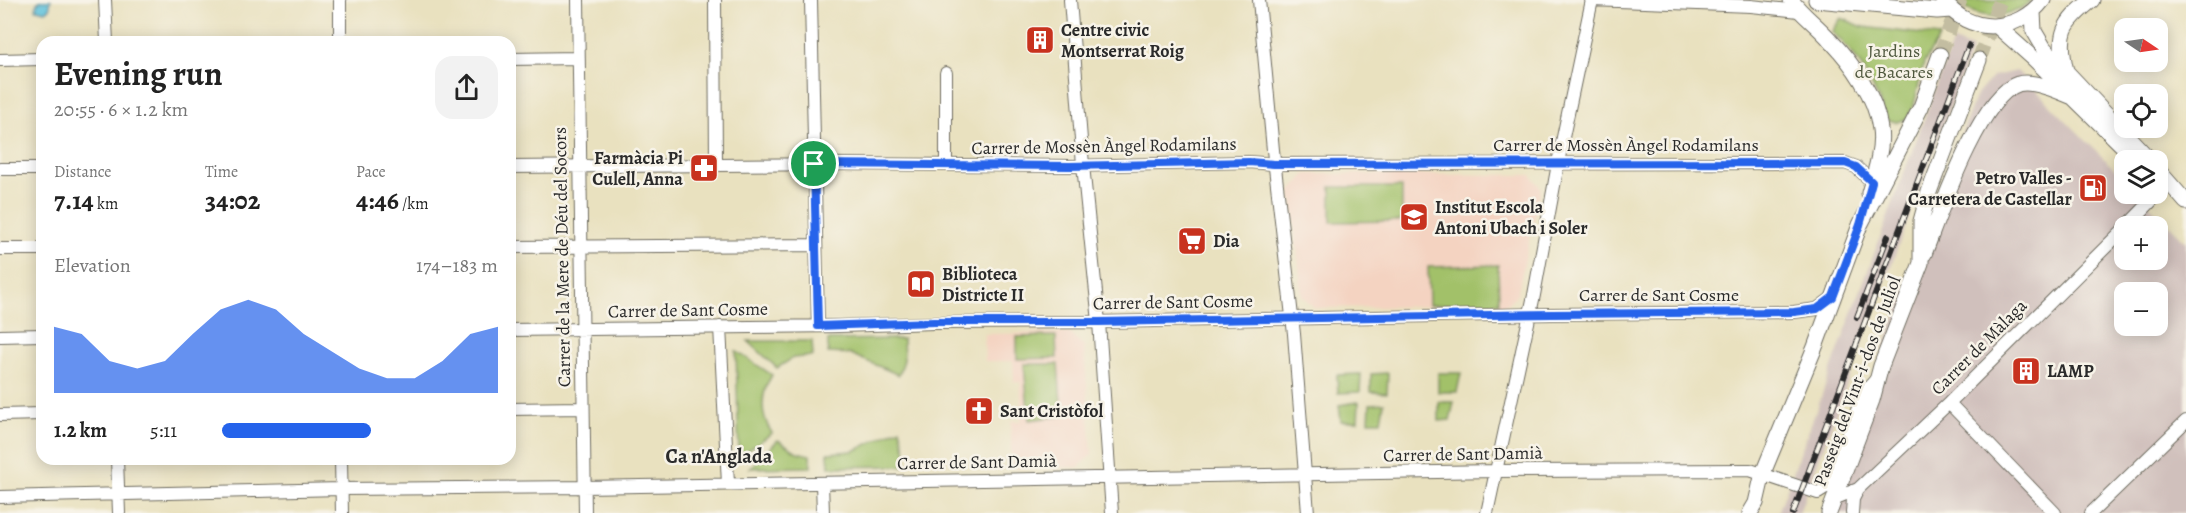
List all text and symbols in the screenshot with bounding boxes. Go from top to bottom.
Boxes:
place label: Centre civic Montserrat Roig [1061,18,1185,63]
north arrow [2114,18,2168,72]
map controls [2114,18,2168,336]
building icon: Centre civic Montserrat Roig [1024,24,1056,56]
park label: Jardins de Bacares [1855,39,1933,84]
text: Evening run [54,51,223,96]
button: share [435,56,498,119]
button: locate [2114,84,2168,138]
text: 20:55 · 6 × 1.2 km [54,96,188,123]
street label: Carrer de la Mere de Déu del Socors [548,127,576,387]
street label: Carrer de Mossèn Àngel Rodamilans [971,132,1237,160]
street label: Carrer de Mossèn Àngel Rodamilans [1493,133,1759,157]
pin [788,138,839,189]
place label: Farmàcia Pi Culell, Anna [592,146,683,191]
icon: arrive [797,147,830,180]
button: layers [2114,150,2168,204]
pharmacy icon: Farmàcia Pi Culell, Anna [688,152,720,184]
text: Distance [54,161,111,183]
text: Time [205,161,238,183]
text: Pace [356,161,386,183]
place label: Petro Valles - Carretera de Castellar [1908,166,2073,211]
fuel station icon: Petro Valles - Carretera de Castellar [2077,172,2109,204]
text: 7.14 [54,183,94,218]
text: 34:02 [205,183,260,218]
text: 4:46 [356,183,399,218]
text: km [94,193,118,215]
text: /km [399,193,428,215]
place label: Institut Escola Antoni Ubach i Soler [1434,195,1588,240]
school or university icon: Institut Escola Antoni Ubach i Soler [1398,201,1430,233]
button: + [2114,216,2168,270]
supermarket icon: Dia [1176,225,1208,257]
place label: Dia [1213,229,1240,253]
text: Elevation [54,252,131,279]
text: 174–183 m [416,252,498,279]
place label: Biblioteca Districte II [942,262,1024,307]
library icon: Biblioteca Districte II [905,268,937,300]
street label: Passeig del Vint-i-dos de Juliol [1808,272,1907,490]
button: − [2114,282,2168,336]
street label: Carrer de Sant Cosme [1579,283,1739,307]
street label: Carrer de Sant Cosme [1093,289,1253,315]
street label: Carrer de Màlaga [1926,293,2033,400]
street label: Carrer de Sant Cosme [608,297,768,323]
building icon: LAMP [2010,355,2042,387]
place label: LAMP [2047,359,2094,383]
church icon: Sant Cristòfol [963,395,995,427]
place label: Sant Cristòfol [1000,399,1103,423]
text: 1.2 km [54,417,107,444]
text: 5:11 [150,417,177,444]
street label: Carrer de Sant Damià [1383,441,1544,467]
district label: Ca n'Anglada [666,443,773,470]
street label: Carrer de Sant Damià [897,449,1058,475]

